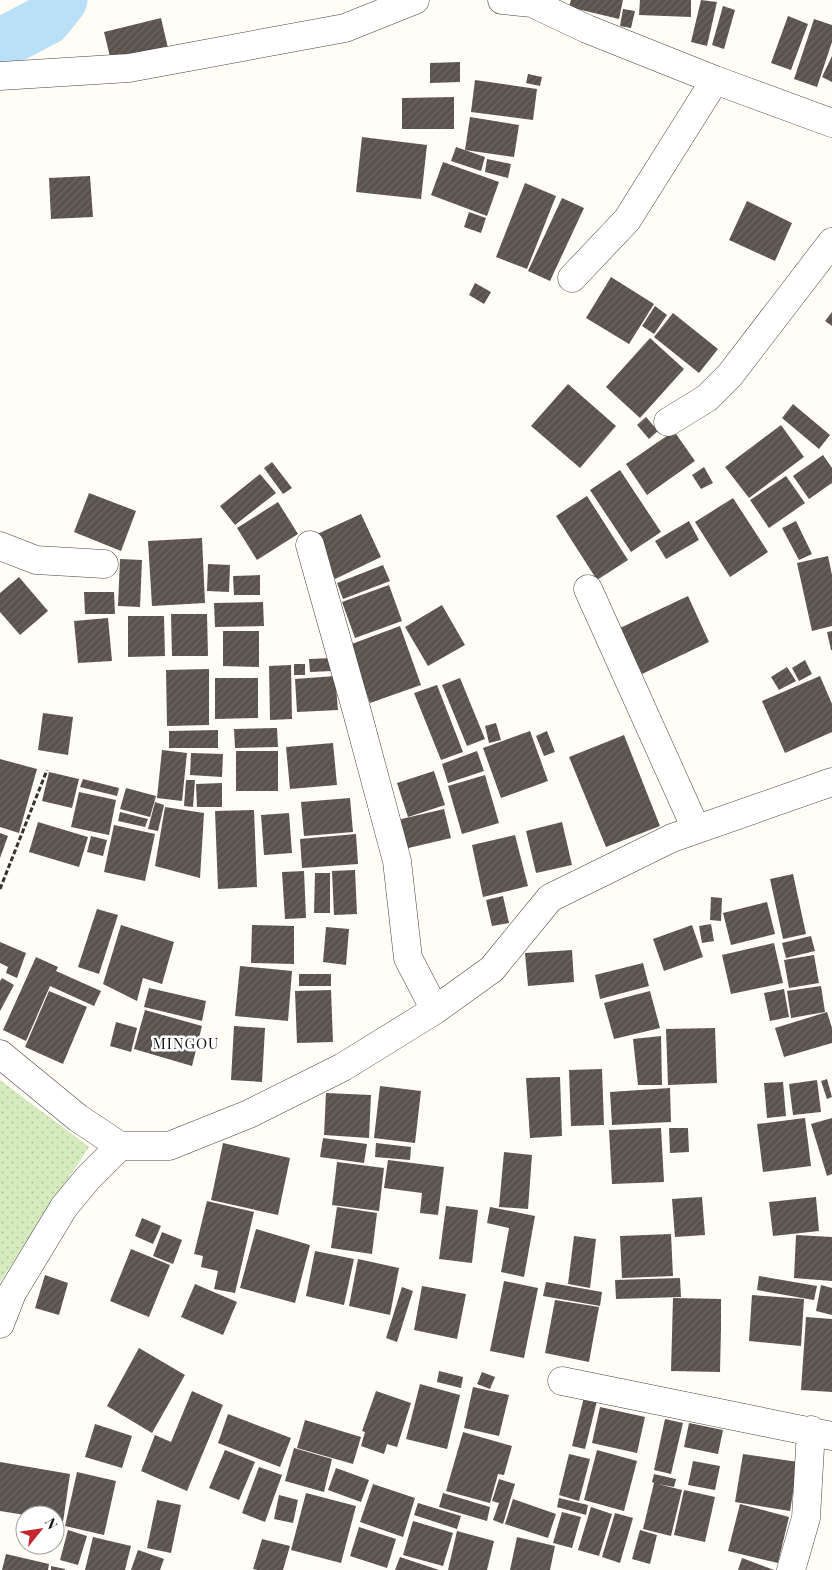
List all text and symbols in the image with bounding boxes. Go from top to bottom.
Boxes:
district label: MINGOU [153,1033,219,1053]
north arrow [15,1505,65,1555]
text: N [41,1514,62,1532]

